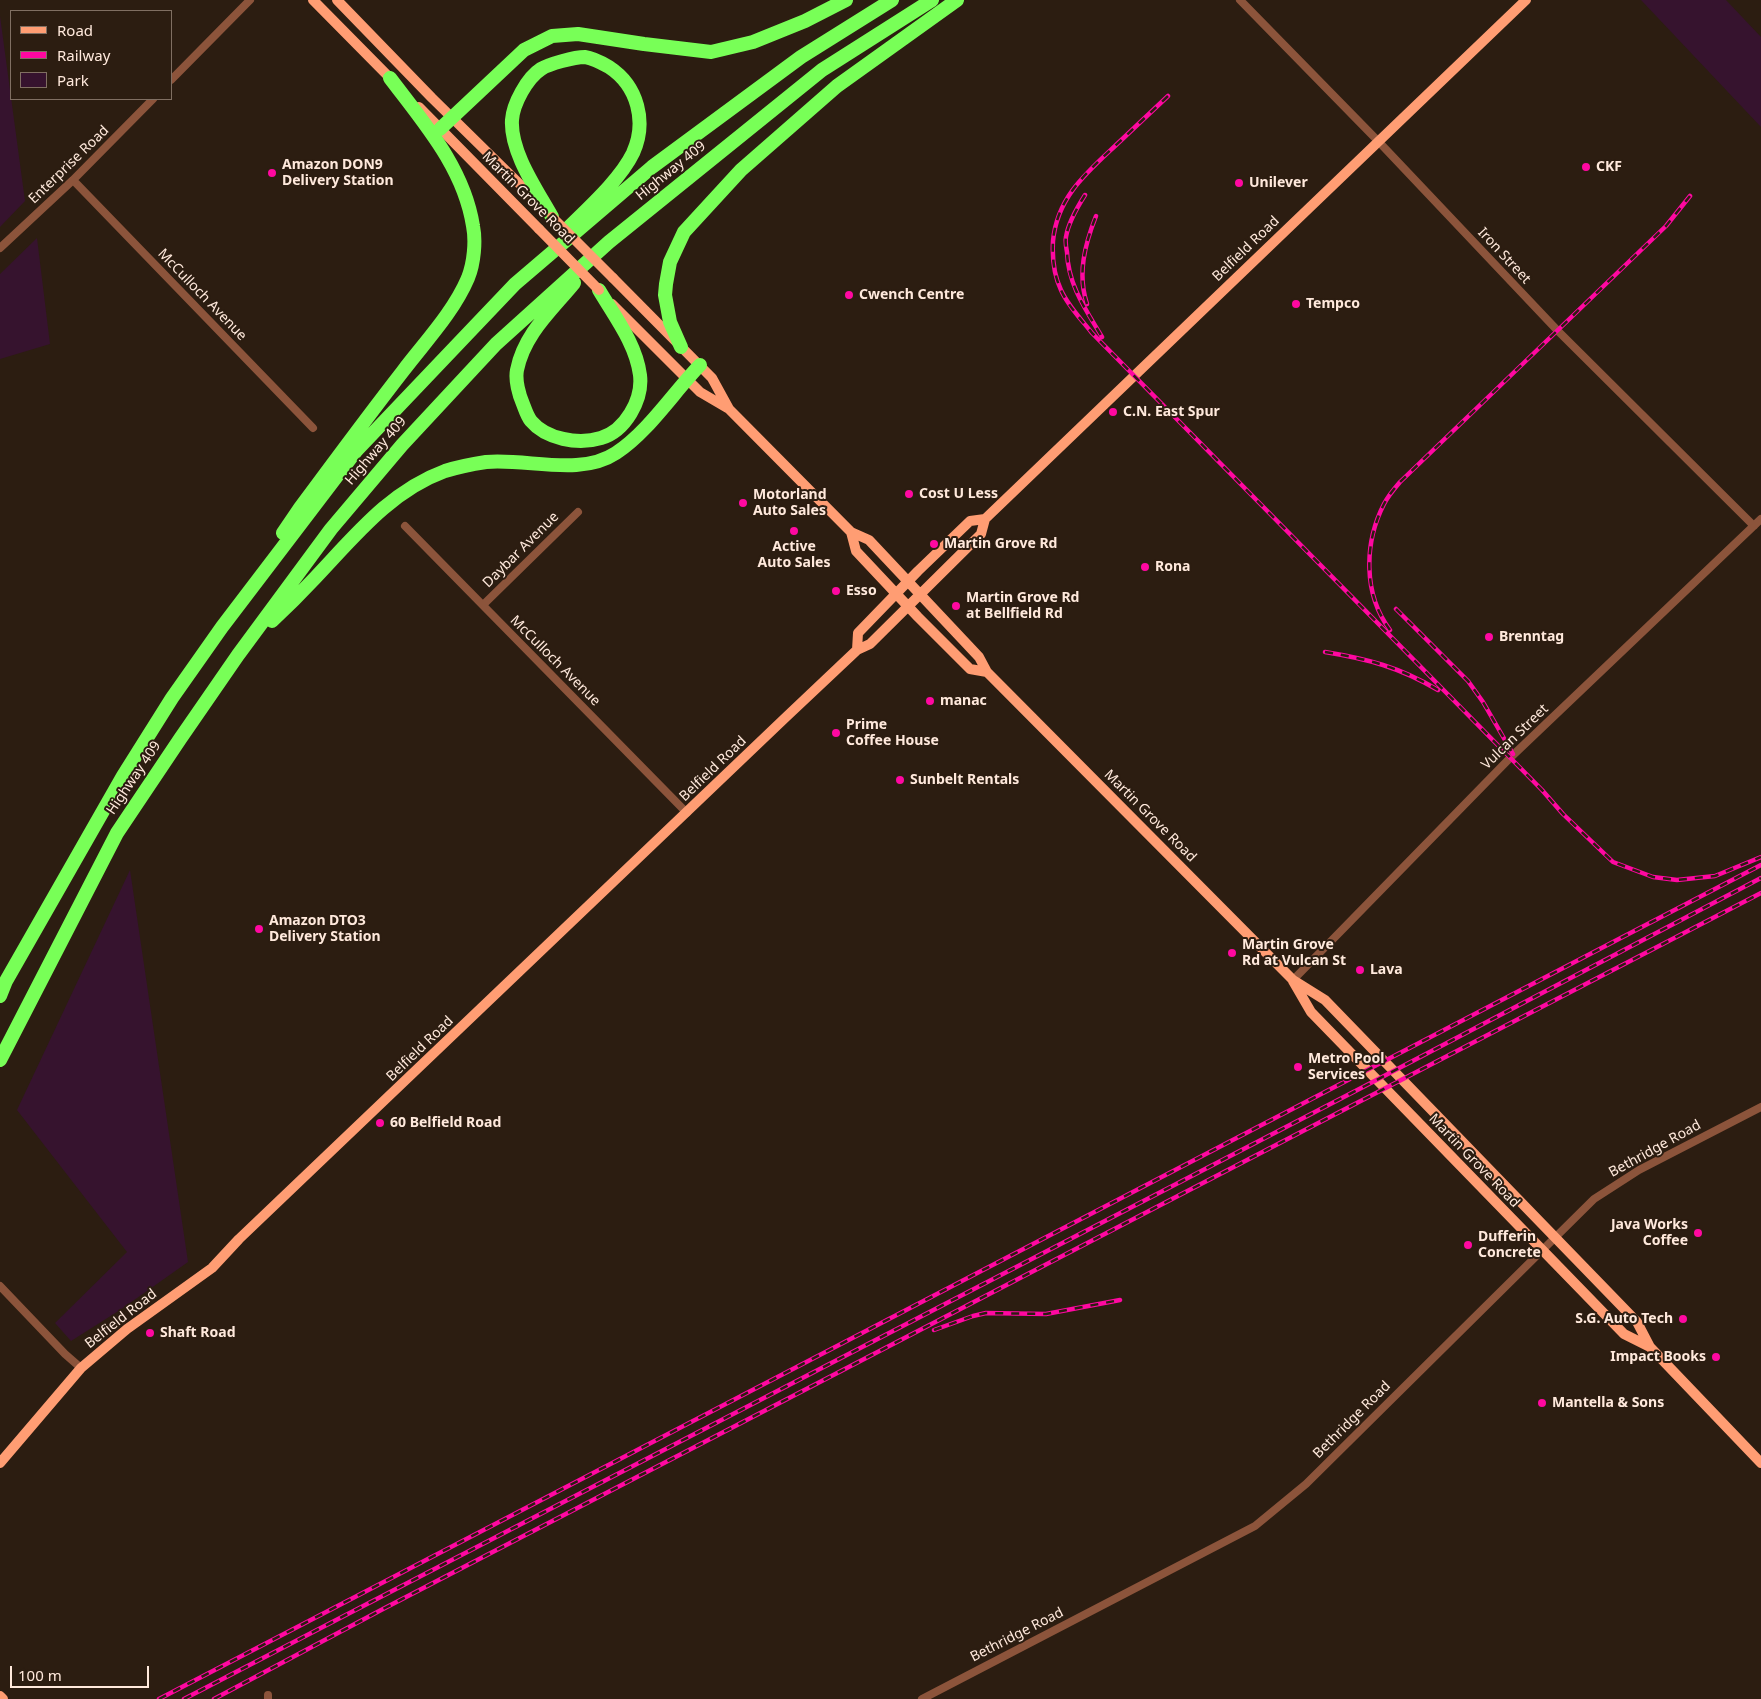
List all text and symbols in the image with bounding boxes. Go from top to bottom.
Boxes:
legend [10,10,172,100]
text: Road [57,20,93,40]
text: Railway [57,45,110,65]
text: Park [57,70,89,90]
street label: Enterprise Road [25,122,113,208]
street label: Highway 409 [633,138,709,204]
street label: Martin Grove Road [478,148,578,248]
place label: Amazon DON9 Delivery Station [282,157,393,190]
place label: CKF [1596,159,1622,175]
marker: CKF [1580,161,1592,173]
marker: Amazon DON9 Delivery Station [266,167,278,179]
place label: Unilever [1249,175,1308,191]
marker: Unilever [1233,177,1245,189]
street label: Belfield Road [1209,213,1283,285]
street label: Iron Street [1474,225,1534,287]
street label: McCulloch Avenue [154,246,250,344]
place label: Cwench Centre [859,287,964,303]
marker: Cwench Centre [843,289,855,301]
place label: Tempco [1306,296,1360,312]
marker: Tempco [1290,298,1302,310]
place label: C.N. East Spur [1123,404,1220,420]
marker: C.N. East Spur [1107,406,1119,418]
street label: Highway 409 [342,413,410,489]
place label: Cost U Less [919,486,998,502]
place label: Motorland Auto Sales [753,487,827,520]
marker: Cost U Less [903,488,915,500]
marker: Motorland Auto Sales [737,497,749,509]
street label: Daybar Avenue [480,509,562,591]
marker: Active Auto Sales [788,525,800,537]
place label: Martin Grove Rd [944,536,1057,552]
marker: Martin Grove Rd [928,538,940,550]
place label: Active Auto Sales [758,539,830,572]
place label: Rona [1155,559,1190,575]
marker: Rona [1139,561,1151,573]
place label: Esso [846,583,877,599]
marker: Esso [830,585,842,597]
place label: Martin Grove Rd at Bellfield Rd [966,590,1079,622]
marker: Martin Grove Rd at Bellfield Rd [950,600,962,612]
street label: McCulloch Avenue [506,612,604,710]
place label: Brenntag [1499,629,1564,645]
marker: Brenntag [1483,631,1495,643]
place label: manac [940,693,987,709]
marker: manac [924,695,936,707]
street label: Vulcan Street [1478,701,1552,773]
place label: Prime Coffee House [846,717,939,750]
marker: Prime Coffee House [830,727,842,739]
street label: Belfield Road [676,733,750,805]
street label: Highway 409 [103,738,165,818]
street label: Martin Grove Road [1100,766,1200,866]
place label: Sunbelt Rentals [910,772,1019,788]
marker: Sunbelt Rentals [894,774,906,786]
place label: Amazon DTO3 Delivery Station [269,913,380,946]
marker: Amazon DTO3 Delivery Station [253,923,265,935]
place label: Martin Grove Rd at Vulcan St [1242,937,1346,970]
marker: Martin Grove Rd at Vulcan St [1226,947,1238,959]
place label: Lava [1370,962,1403,978]
marker: Lava [1354,964,1366,976]
street label: Belfield Road [383,1013,457,1085]
place label: Metro Pool Services [1308,1051,1384,1084]
marker: Metro Pool Services [1292,1061,1304,1073]
street label: Martin Grove Road [1425,1111,1523,1211]
place label: 60 Belfield Road [390,1115,501,1131]
marker: 60 Belfield Road [374,1117,386,1129]
street label: Bethridge Road [1606,1117,1704,1181]
place label: Java Works Coffee [1611,1217,1688,1250]
marker: Java Works Coffee [1692,1227,1704,1239]
place label: Dufferin Concrete [1478,1229,1541,1262]
marker: Dufferin Concrete [1462,1239,1474,1251]
street label: Belfield Road [82,1286,160,1352]
place label: S.G. Auto Tech [1575,1311,1673,1327]
marker: S.G. Auto Tech [1677,1313,1689,1325]
place label: Shaft Road [160,1325,236,1341]
marker: Shaft Road [144,1327,156,1339]
place label: Impact Books [1610,1349,1706,1365]
marker: Impact Books [1710,1351,1722,1363]
street label: Bethridge Road [1310,1378,1394,1462]
place label: Mantella & Sons [1552,1395,1664,1411]
marker: Mantella & Sons [1536,1397,1548,1409]
street label: Bethridge Road [968,1604,1066,1666]
scale bar [12,1656,151,1688]
text: 100 m [18,1665,62,1685]

